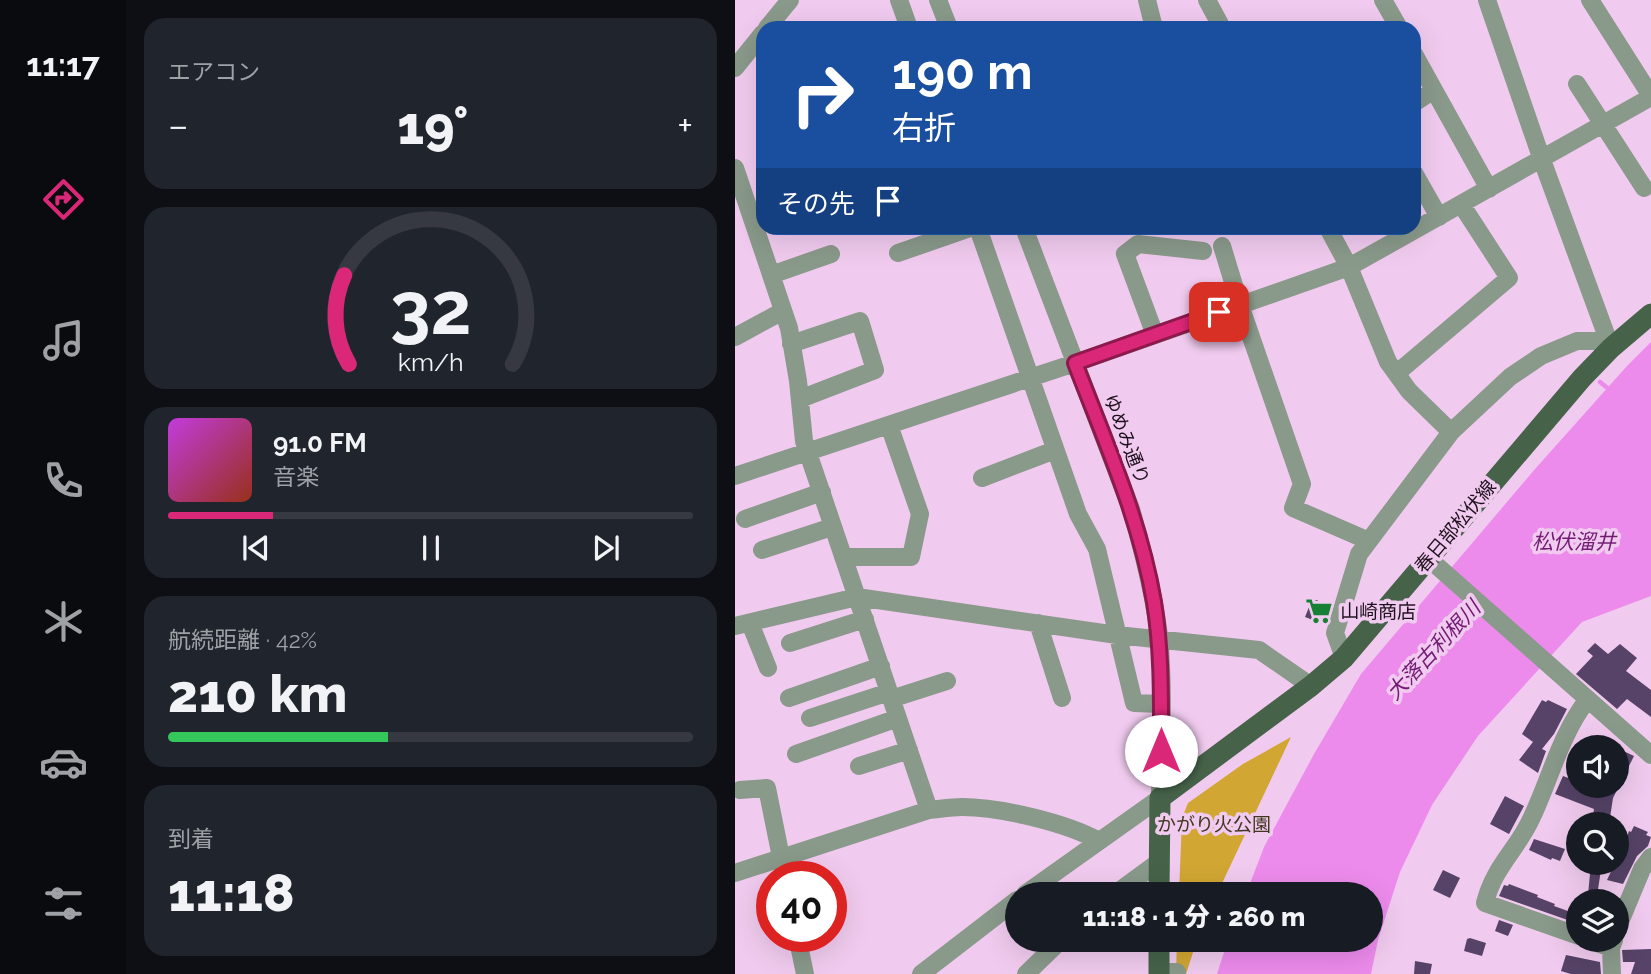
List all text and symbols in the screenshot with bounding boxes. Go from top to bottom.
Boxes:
text: 190 m [892,43,1033,100]
text: 11:17 [26,46,100,83]
icon: right [777,49,868,140]
text: エアコン [168,58,260,85]
text: 19° [397,95,469,156]
text: − [168,103,188,148]
text: + [677,103,693,148]
text: 右折 [892,109,956,146]
icon: directions [39,175,88,224]
icon: arrive [869,182,907,220]
text: その先 [777,189,855,219]
text: 32 [390,266,471,351]
pin [1189,282,1249,342]
icon: arrive [1200,293,1238,331]
icon: music [39,316,88,365]
text: km/h [398,347,463,377]
street label: ゆめみ通り [1100,391,1154,487]
text: 91.0 FM [273,428,367,458]
icon: phone [39,456,88,505]
text: 音楽 [273,463,319,490]
street label: 春日部松伏線 [1410,475,1500,577]
icon: previous [237,529,275,567]
icon: pause [412,529,450,567]
icon: next [587,529,625,567]
water label: 松伏溜井 [1532,529,1618,554]
water label: 大落古利根川 [1381,594,1486,705]
supermarket icon: 山崎商店 [1304,596,1334,626]
icon: climate [39,597,88,646]
place label: 山崎商店 [1340,600,1416,622]
text: 航続距離 · 42% [168,626,317,653]
text: 210 km [168,663,347,724]
position arrow [1124,714,1198,788]
map controls [1566,735,1629,952]
button: sound [1566,735,1629,798]
icon: car [39,738,88,787]
button: search [1566,812,1629,875]
park label: かがり火公園 [1157,813,1271,835]
text: 到着 [168,825,214,852]
speed limit sign: 40 [756,861,847,952]
text: 11:18 [168,862,295,923]
icon: filters [39,879,88,928]
button: layers [1566,889,1629,952]
text: 11:18 · 1 分 · 260 m [1083,902,1305,932]

